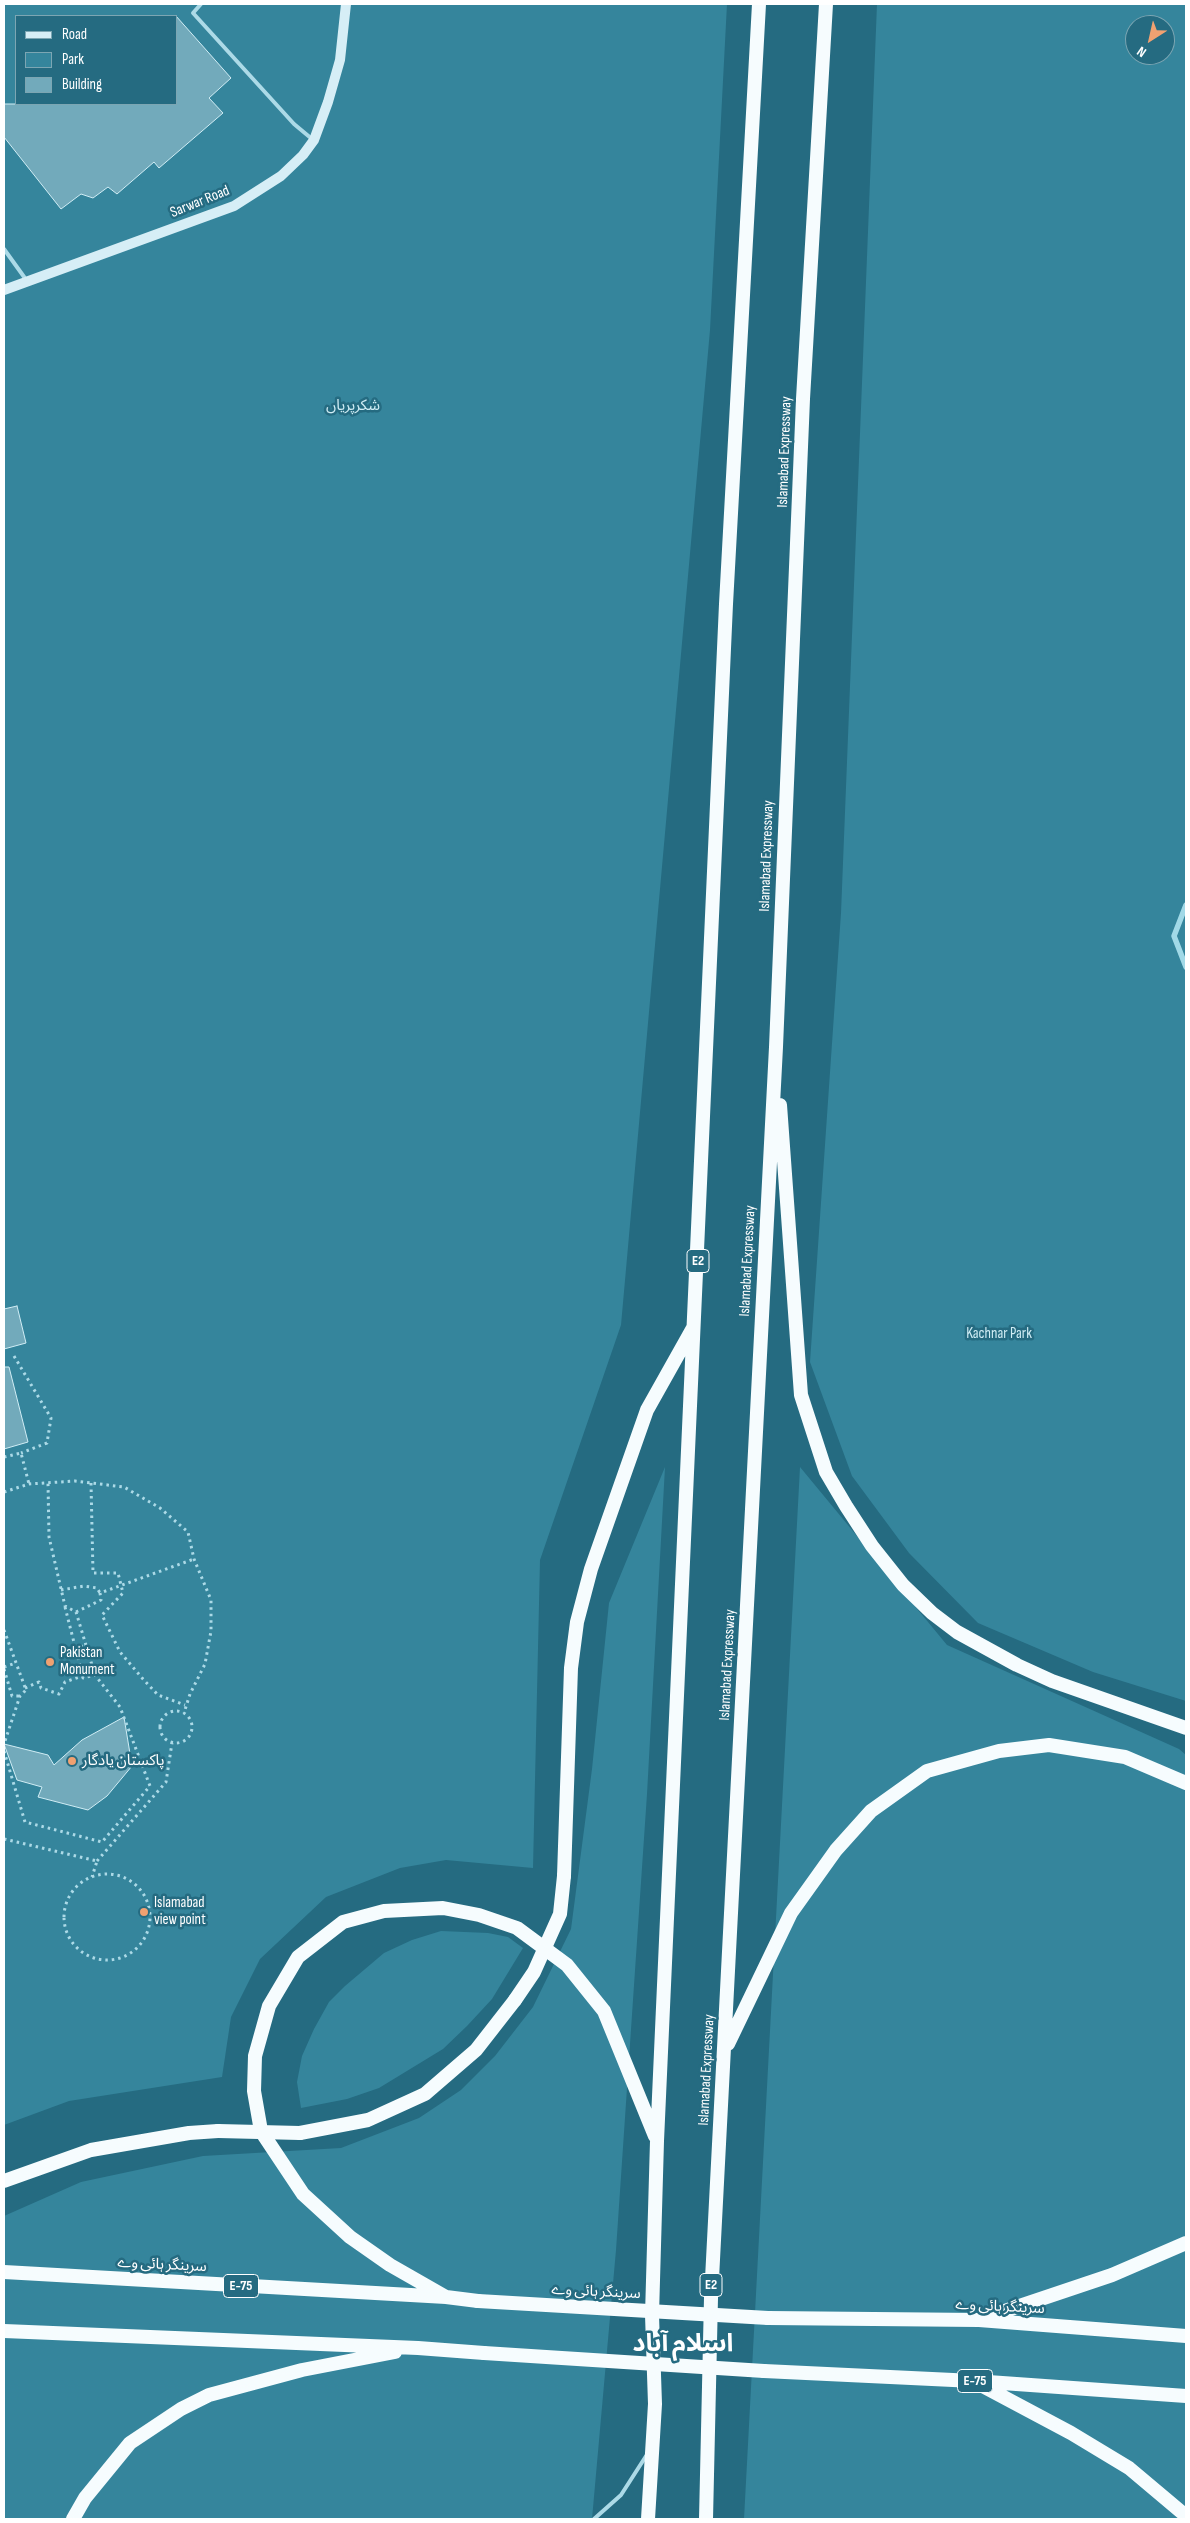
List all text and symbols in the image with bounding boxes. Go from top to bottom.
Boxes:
legend [15,15,178,105]
north arrow [1125,15,1175,65]
text: Road [62,25,87,44]
text: N [1134,43,1150,61]
text: Park [62,50,84,69]
text: Building [62,75,102,94]
street label: Sarwar Road [168,182,232,222]
street label: Islamabad Expressway [774,396,796,508]
park label: شکرپریاں [326,397,380,415]
street label: Islamabad Expressway [756,800,778,912]
street label: Islamabad Expressway [736,1205,760,1317]
road number: E2 [687,1250,709,1272]
park label: Kachnar Park [966,1325,1032,1343]
street label: Islamabad Expressway [716,1609,740,1721]
place label: Pakistan Monument [60,1644,115,1679]
marker: Pakistan Monument [44,1656,56,1668]
place label: پاکستان یادگار [82,1752,164,1770]
marker: پاکستان یادگار [66,1755,78,1767]
place label: Islamabad view point [154,1894,206,1929]
marker: Islamabad view point [138,1906,150,1918]
street label: Islamabad Expressway [695,2014,719,2126]
street label: سرینگر ہائی وے [117,2254,207,2276]
road number: E-75 [224,2274,258,2298]
road number: E2 [700,2274,722,2296]
street label: سرینگر ہائی وے [551,2281,641,2303]
street label: سرینگر ہائی وے [955,2296,1045,2318]
district label: اسلام آباد [633,2330,733,2360]
road number: E-75 [958,2370,992,2392]

